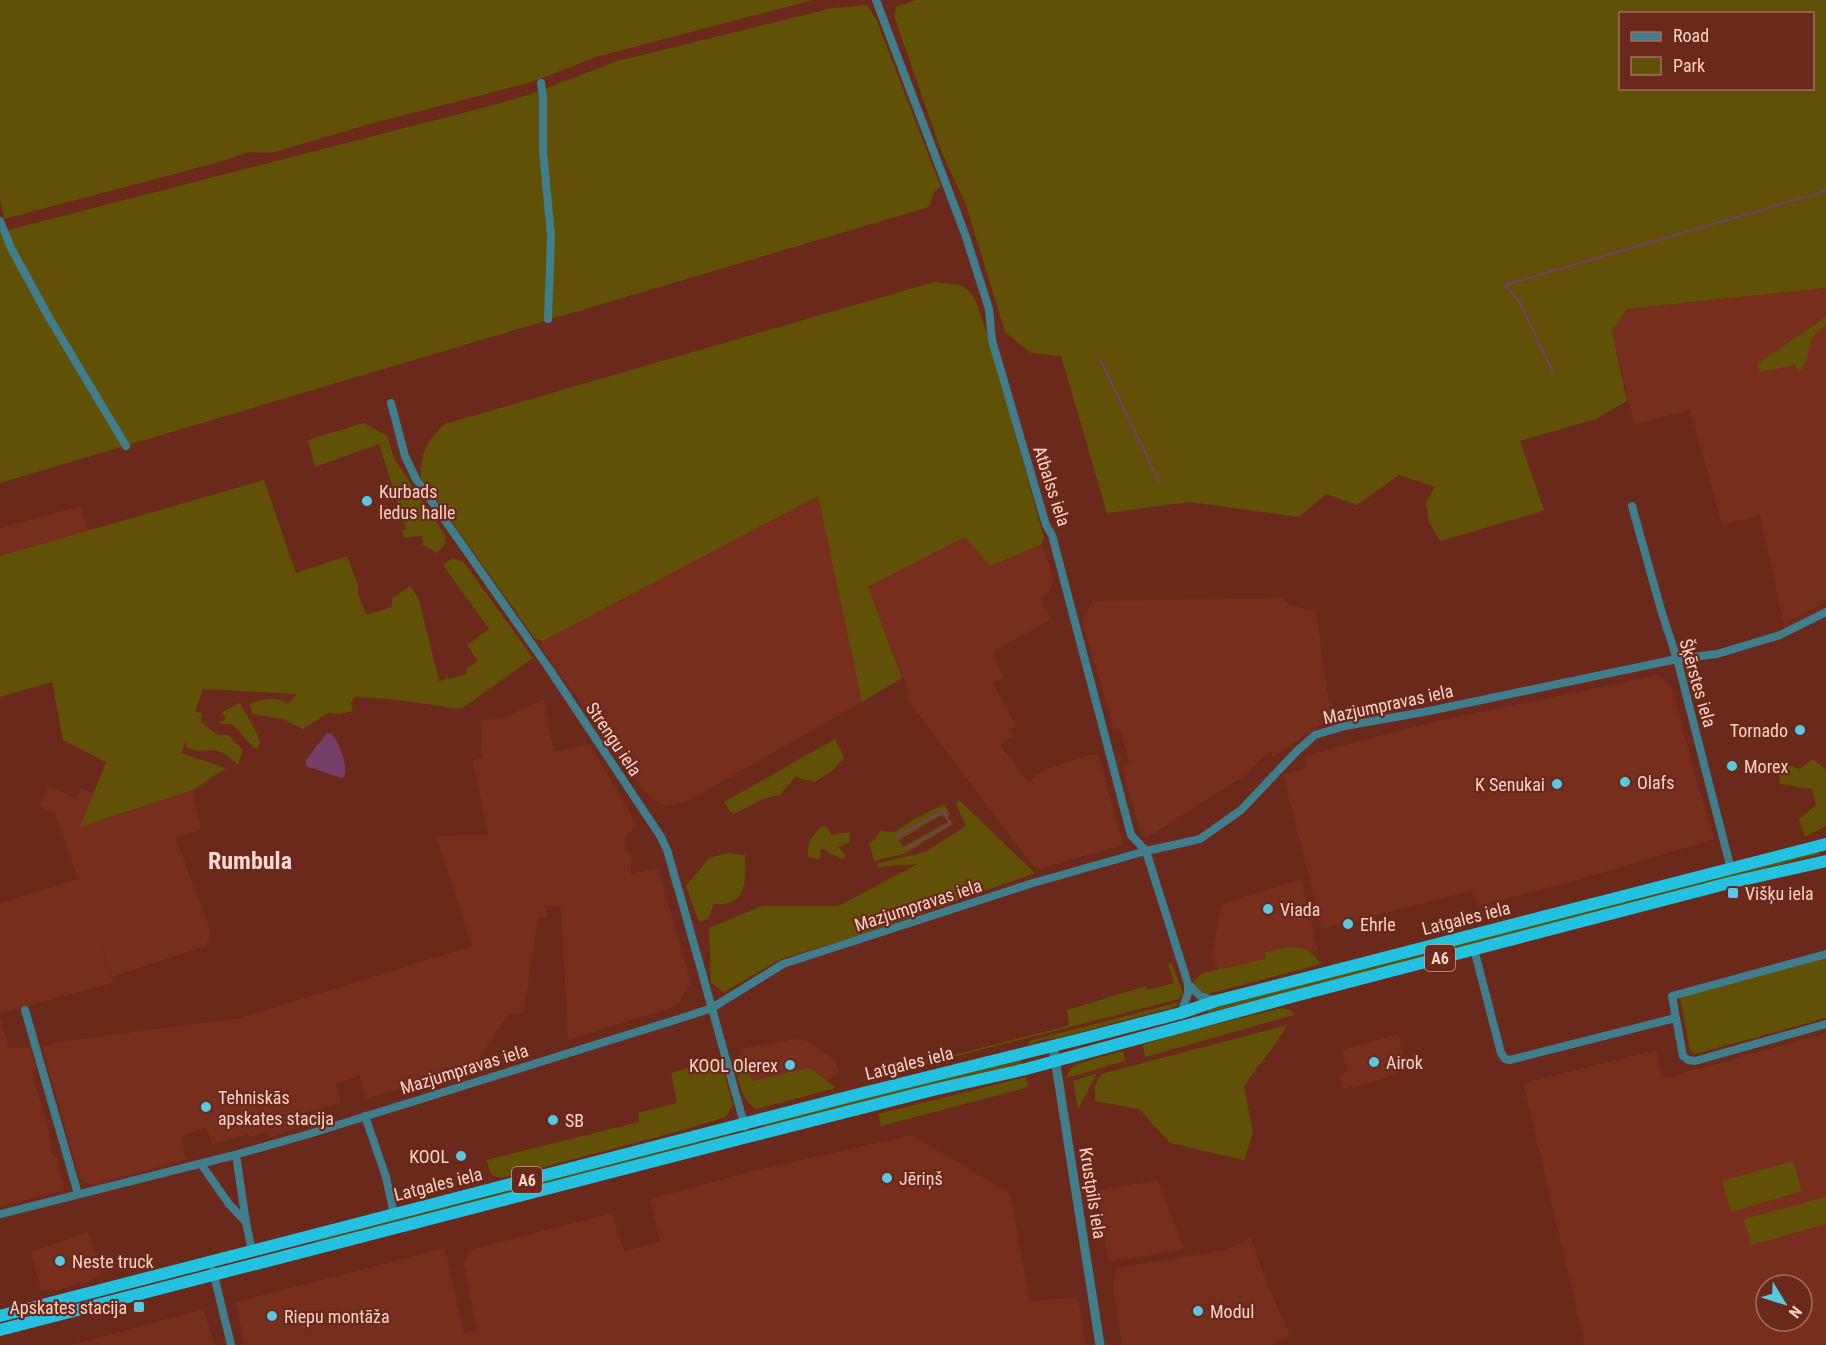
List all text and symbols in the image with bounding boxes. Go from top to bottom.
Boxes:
legend [1619,12,1814,90]
text: Road [1673,25,1709,46]
text: Park [1673,55,1705,76]
street label: Atbalss iela [1029,443,1075,529]
place label: Kurbads ledus halle [379,481,456,523]
marker: Kurbads ledus halle [360,494,374,508]
street label: Šķērstes iela [1674,636,1721,730]
street label: Mazjumpravas iela [1321,680,1455,728]
street label: Strengu iela [582,698,646,780]
place label: Tornado [1730,720,1788,741]
marker: Tornado [1793,723,1807,737]
place label: Morex [1744,756,1788,777]
marker: Morex [1725,759,1739,773]
place label: Olafs [1637,772,1674,793]
place label: K Senukai [1475,774,1545,795]
marker: Olafs [1618,775,1632,789]
marker: K Senukai [1550,777,1564,791]
district label: Rumbula [208,847,292,875]
street label: Mazjumpravas iela [852,875,984,935]
place label: Višķu iela [1745,883,1814,905]
marker: Višķu iela [1726,886,1740,900]
street label: Latgales iela [1420,897,1512,939]
place label: Viada [1280,899,1320,920]
marker: Viada [1261,902,1275,916]
place label: Ehrle [1360,914,1396,935]
marker: Ehrle [1341,917,1355,931]
road number: A6 [1425,945,1455,971]
street label: Mazjumpravas iela [397,1040,531,1098]
street label: Latgales iela [863,1042,955,1084]
place label: Airok [1386,1052,1423,1073]
place label: KOOL Olerex [689,1055,778,1076]
marker: Airok [1367,1055,1381,1069]
marker: KOOL Olerex [783,1058,797,1072]
place label: Tehniskās apskates stacija [218,1087,334,1129]
marker: Tehniskās apskates stacija [199,1100,213,1114]
place label: SB [565,1110,584,1131]
marker: SB [546,1113,560,1127]
place label: KOOL [409,1146,449,1167]
street label: Krustpils iela [1075,1146,1111,1240]
marker: KOOL [454,1149,468,1163]
street label: Latgales iela [392,1163,484,1205]
road number: A6 [512,1167,542,1193]
place label: Jēriņš [899,1168,943,1190]
marker: Jēriņš [880,1171,894,1185]
place label: Neste truck [72,1251,154,1272]
marker: Neste truck [53,1254,67,1268]
north arrow [1754,1273,1814,1333]
place label: Apskates stacija [9,1297,127,1318]
marker: Apskates stacija [132,1300,146,1314]
place label: Modul [1210,1301,1254,1322]
text: N [1785,1302,1806,1322]
marker: Modul [1191,1304,1205,1318]
place label: Riepu montāža [284,1306,390,1327]
marker: Riepu montāža [265,1309,279,1323]

